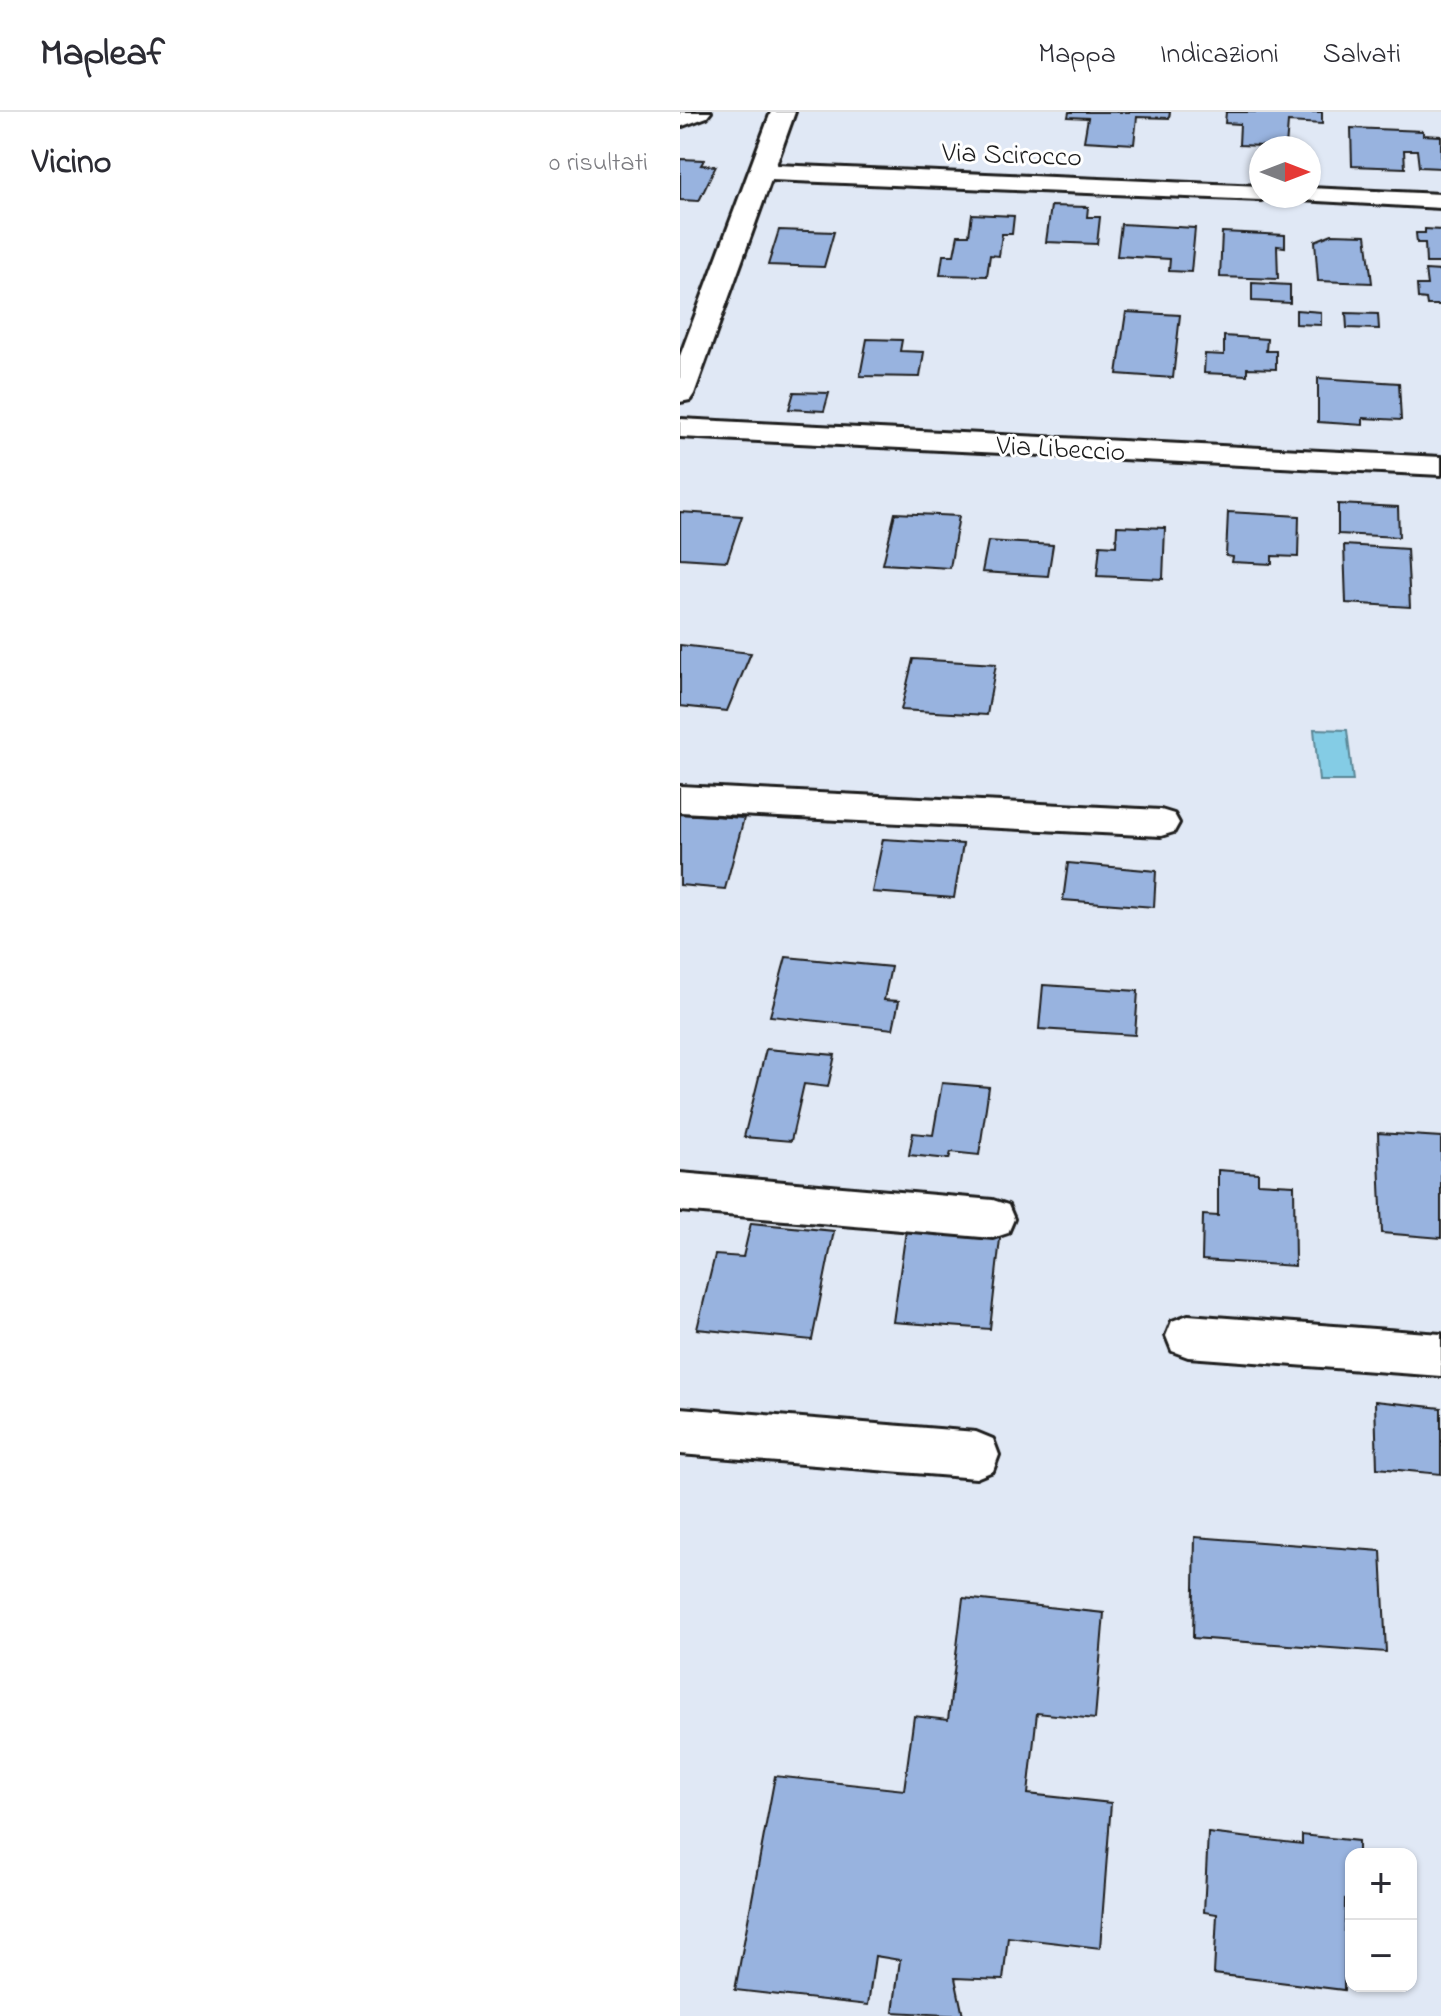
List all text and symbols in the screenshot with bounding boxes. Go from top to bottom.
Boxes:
text: Mapleaf [40,27,165,83]
text: Mappa [1038,35,1116,76]
text: Indicazioni [1160,35,1279,76]
text: Salvati [1323,35,1401,76]
street label: Via Scirocco [940,134,1082,179]
north arrow [1249,136,1321,208]
text: Vicino [32,139,111,189]
text: 0 risultati [549,145,648,183]
street label: Via Libeccio [994,427,1126,474]
map controls [1345,1848,1417,1992]
button: + [1345,1848,1417,1920]
button: − [1345,1920,1417,1992]

